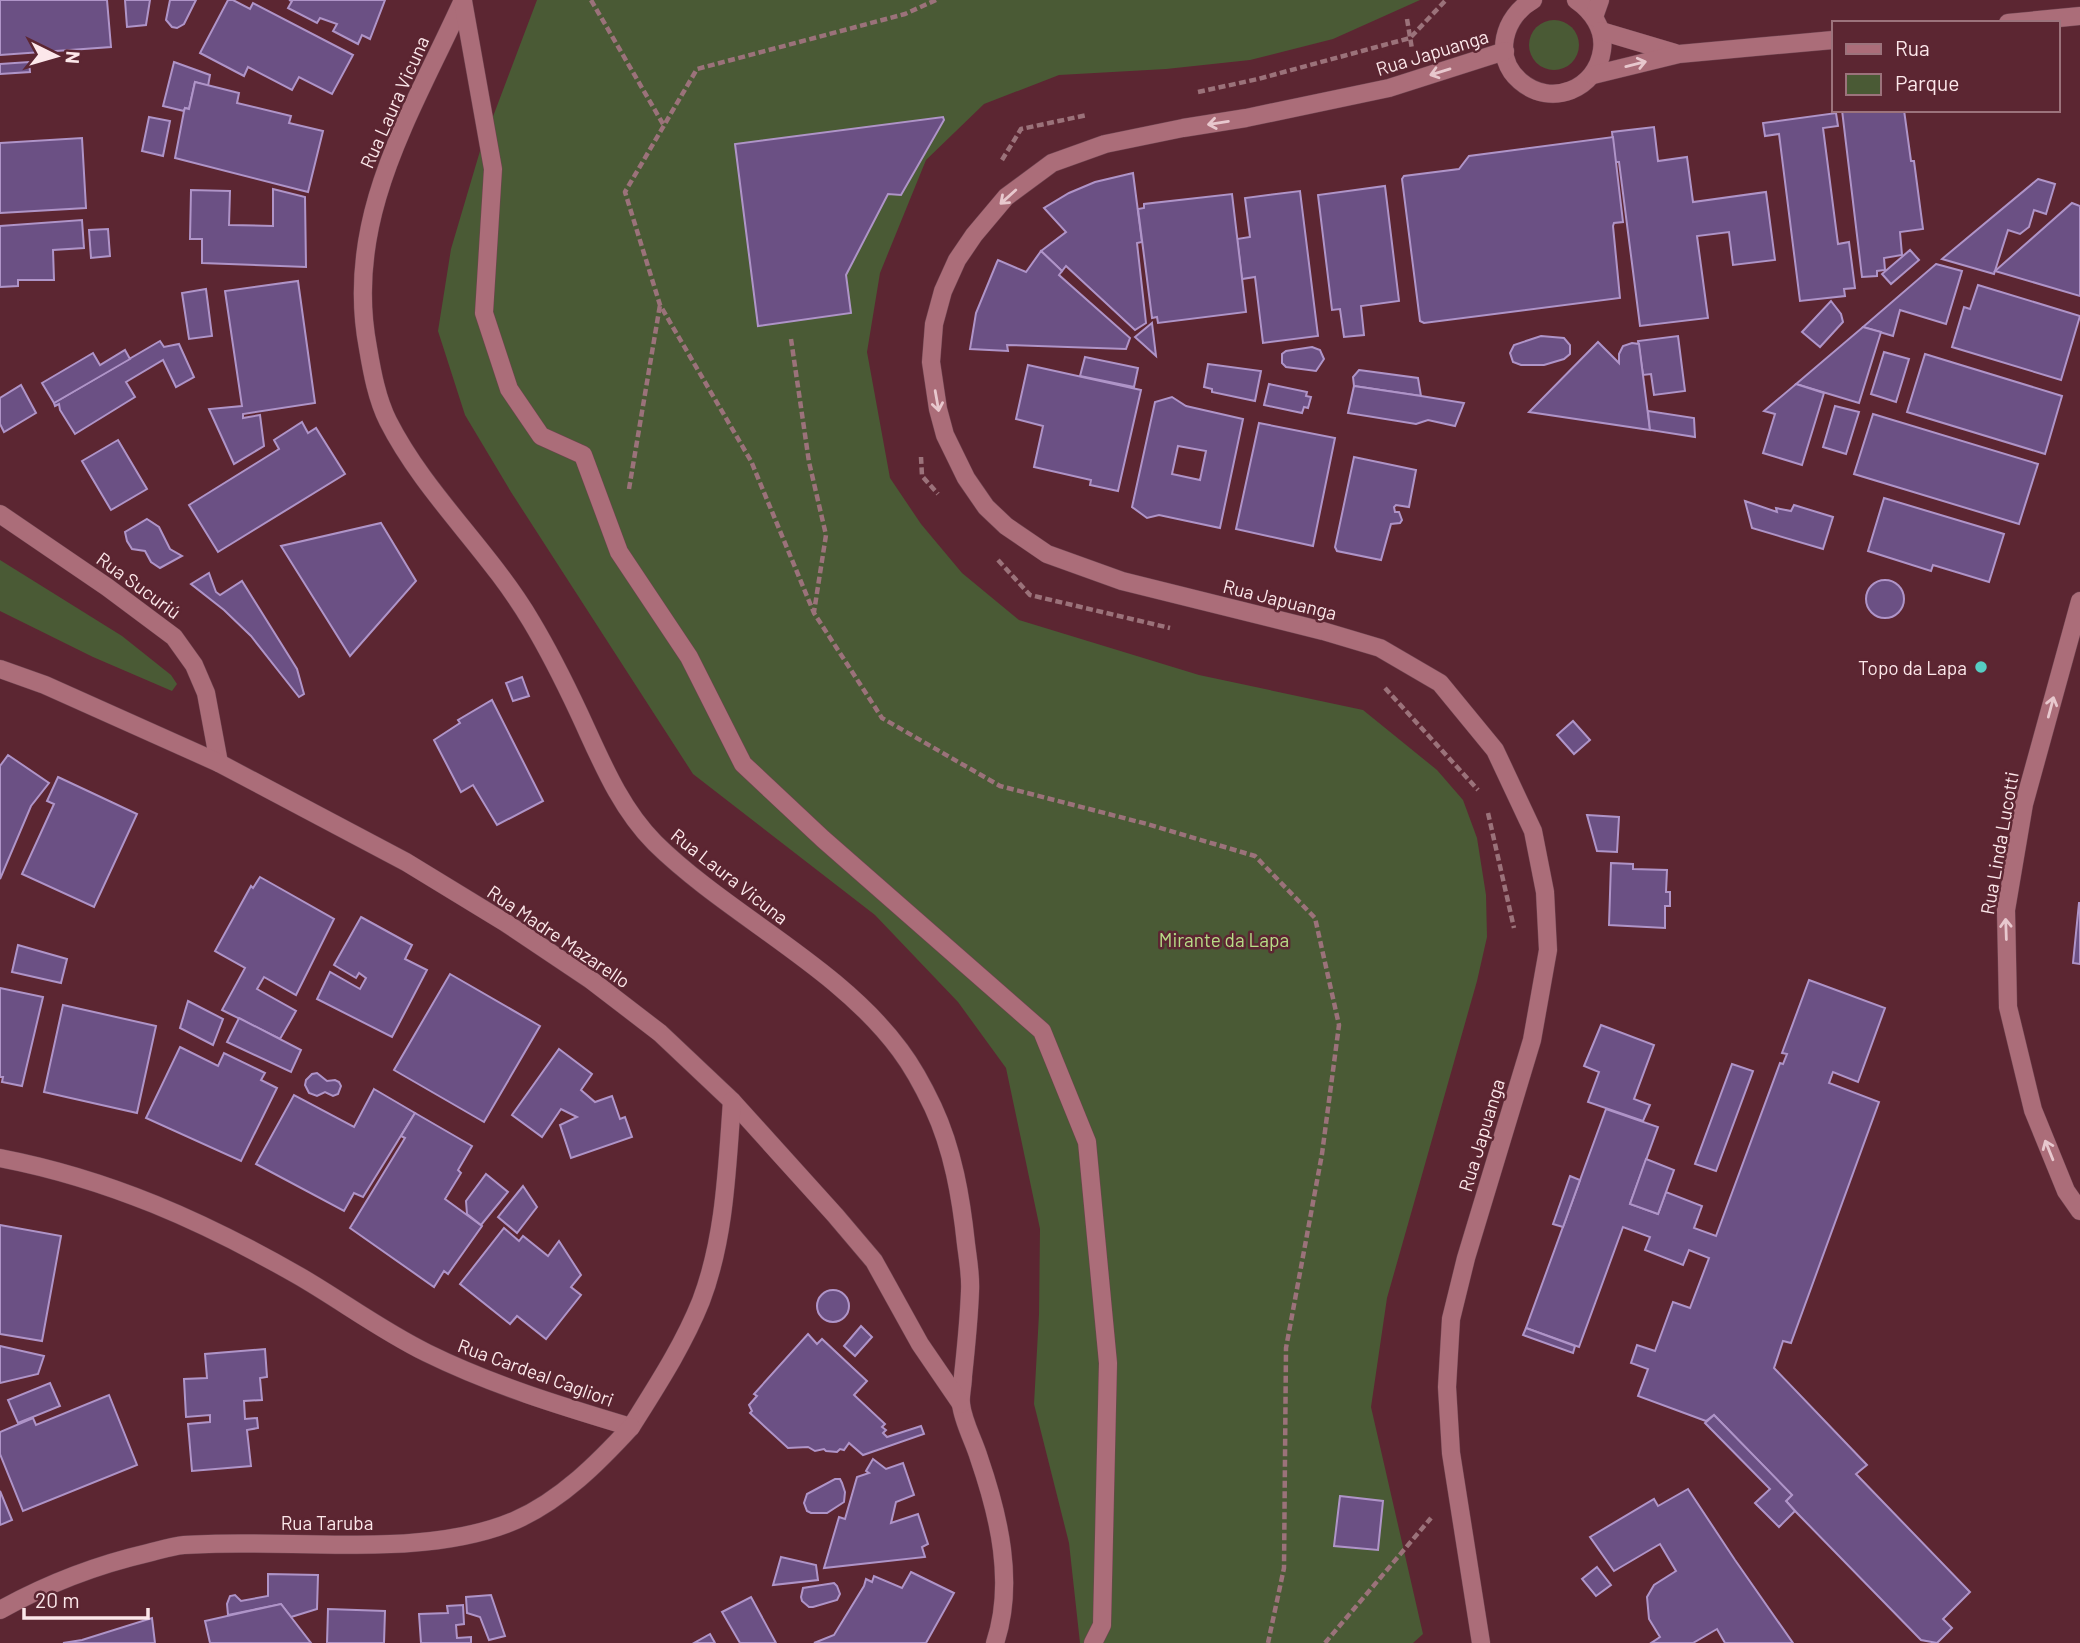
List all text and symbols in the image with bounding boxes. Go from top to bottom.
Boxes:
north arrow [21,21,91,91]
legend [1832,21,2059,112]
street label: Rua Japuanga [1373,24,1491,80]
street label: Rua Laura Vicuna [355,32,433,172]
text: Rua [1895,35,1930,60]
text: N [61,50,85,65]
one-way arrow [1624,57,1647,70]
one-way arrow [1429,67,1451,80]
text: Parque [1895,70,1960,95]
one-way arrow [1207,116,1230,129]
one-way arrow [999,189,1017,205]
one-way arrow [931,389,944,412]
street label: Rua Sucuriú [92,547,186,623]
street label: Rua Japuanga [1221,574,1339,624]
place label: Topo da Lapa [1858,656,1967,679]
marker: Topo da Lapa [1973,659,1989,675]
one-way arrow [2045,696,2058,718]
street label: Rua Linda Lucotti [1975,770,2023,916]
street label: Rua Laura Vicuna [667,823,793,929]
street label: Rua Madre Mazarello [483,880,635,992]
one-way arrow [1999,918,2013,941]
park label: Mirante da Lapa [1159,928,1289,951]
street label: Rua Japuanga [1453,1076,1509,1194]
one-way arrow [2042,1140,2055,1162]
street label: Rua Cardeal Cagliori [455,1333,617,1411]
street label: Rua Taruba [281,1511,373,1534]
scale bar [24,1576,149,1620]
text: 20 m [35,1587,80,1612]

